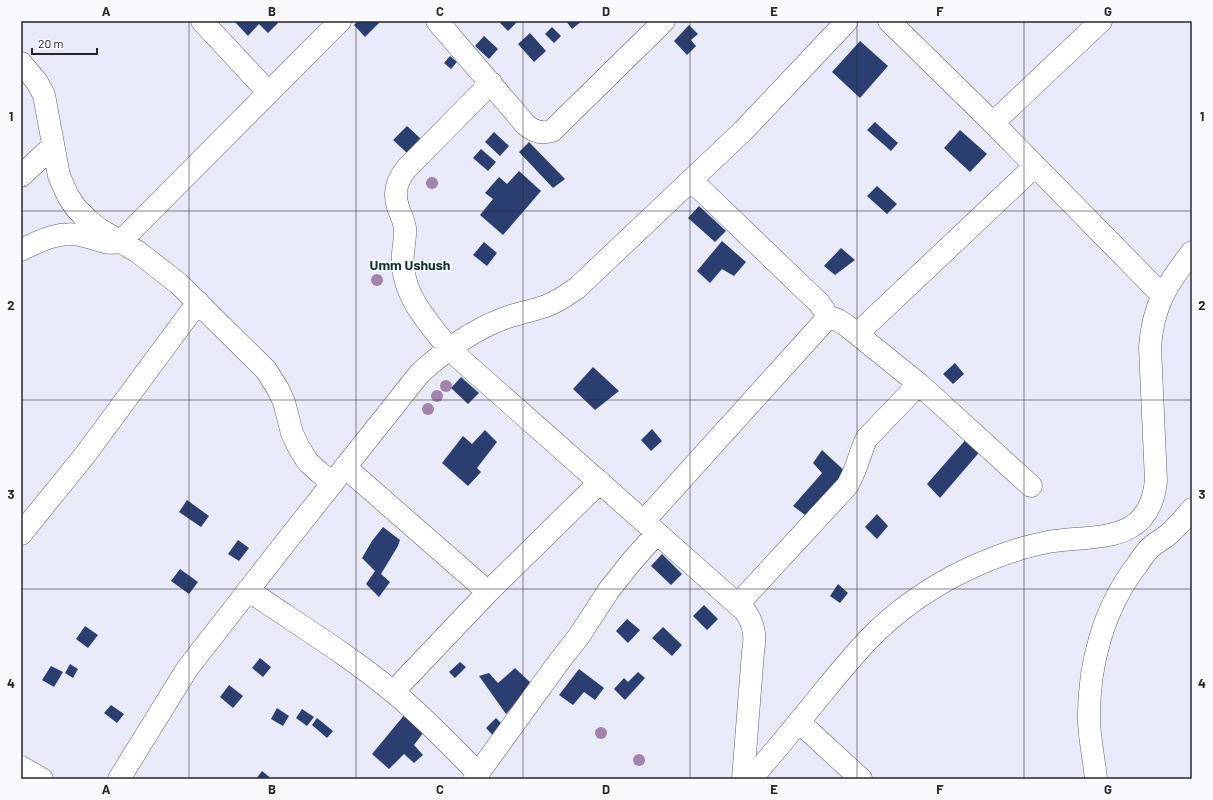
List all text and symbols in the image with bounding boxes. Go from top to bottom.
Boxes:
text: A [102,3,111,19]
text: B [268,3,276,19]
text: C [436,3,444,19]
text: D [602,3,610,19]
text: E [770,3,778,19]
text: F [936,3,944,19]
text: G [1104,3,1112,19]
scale bar [32,30,97,56]
text: 20 m [38,36,64,50]
text: 1 [9,108,13,124]
text: 1 [1200,108,1204,124]
district label: Umm Ushush [370,256,450,273]
text: 2 [7,297,15,313]
text: 2 [1198,297,1206,313]
text: 3 [7,486,15,502]
text: 3 [1198,486,1206,502]
text: 4 [7,675,15,691]
text: 4 [1198,675,1206,691]
text: A [102,781,111,797]
text: B [268,781,276,797]
text: C [436,781,444,797]
text: D [602,781,610,797]
text: E [770,781,778,797]
text: F [936,781,944,797]
text: G [1104,781,1112,797]

